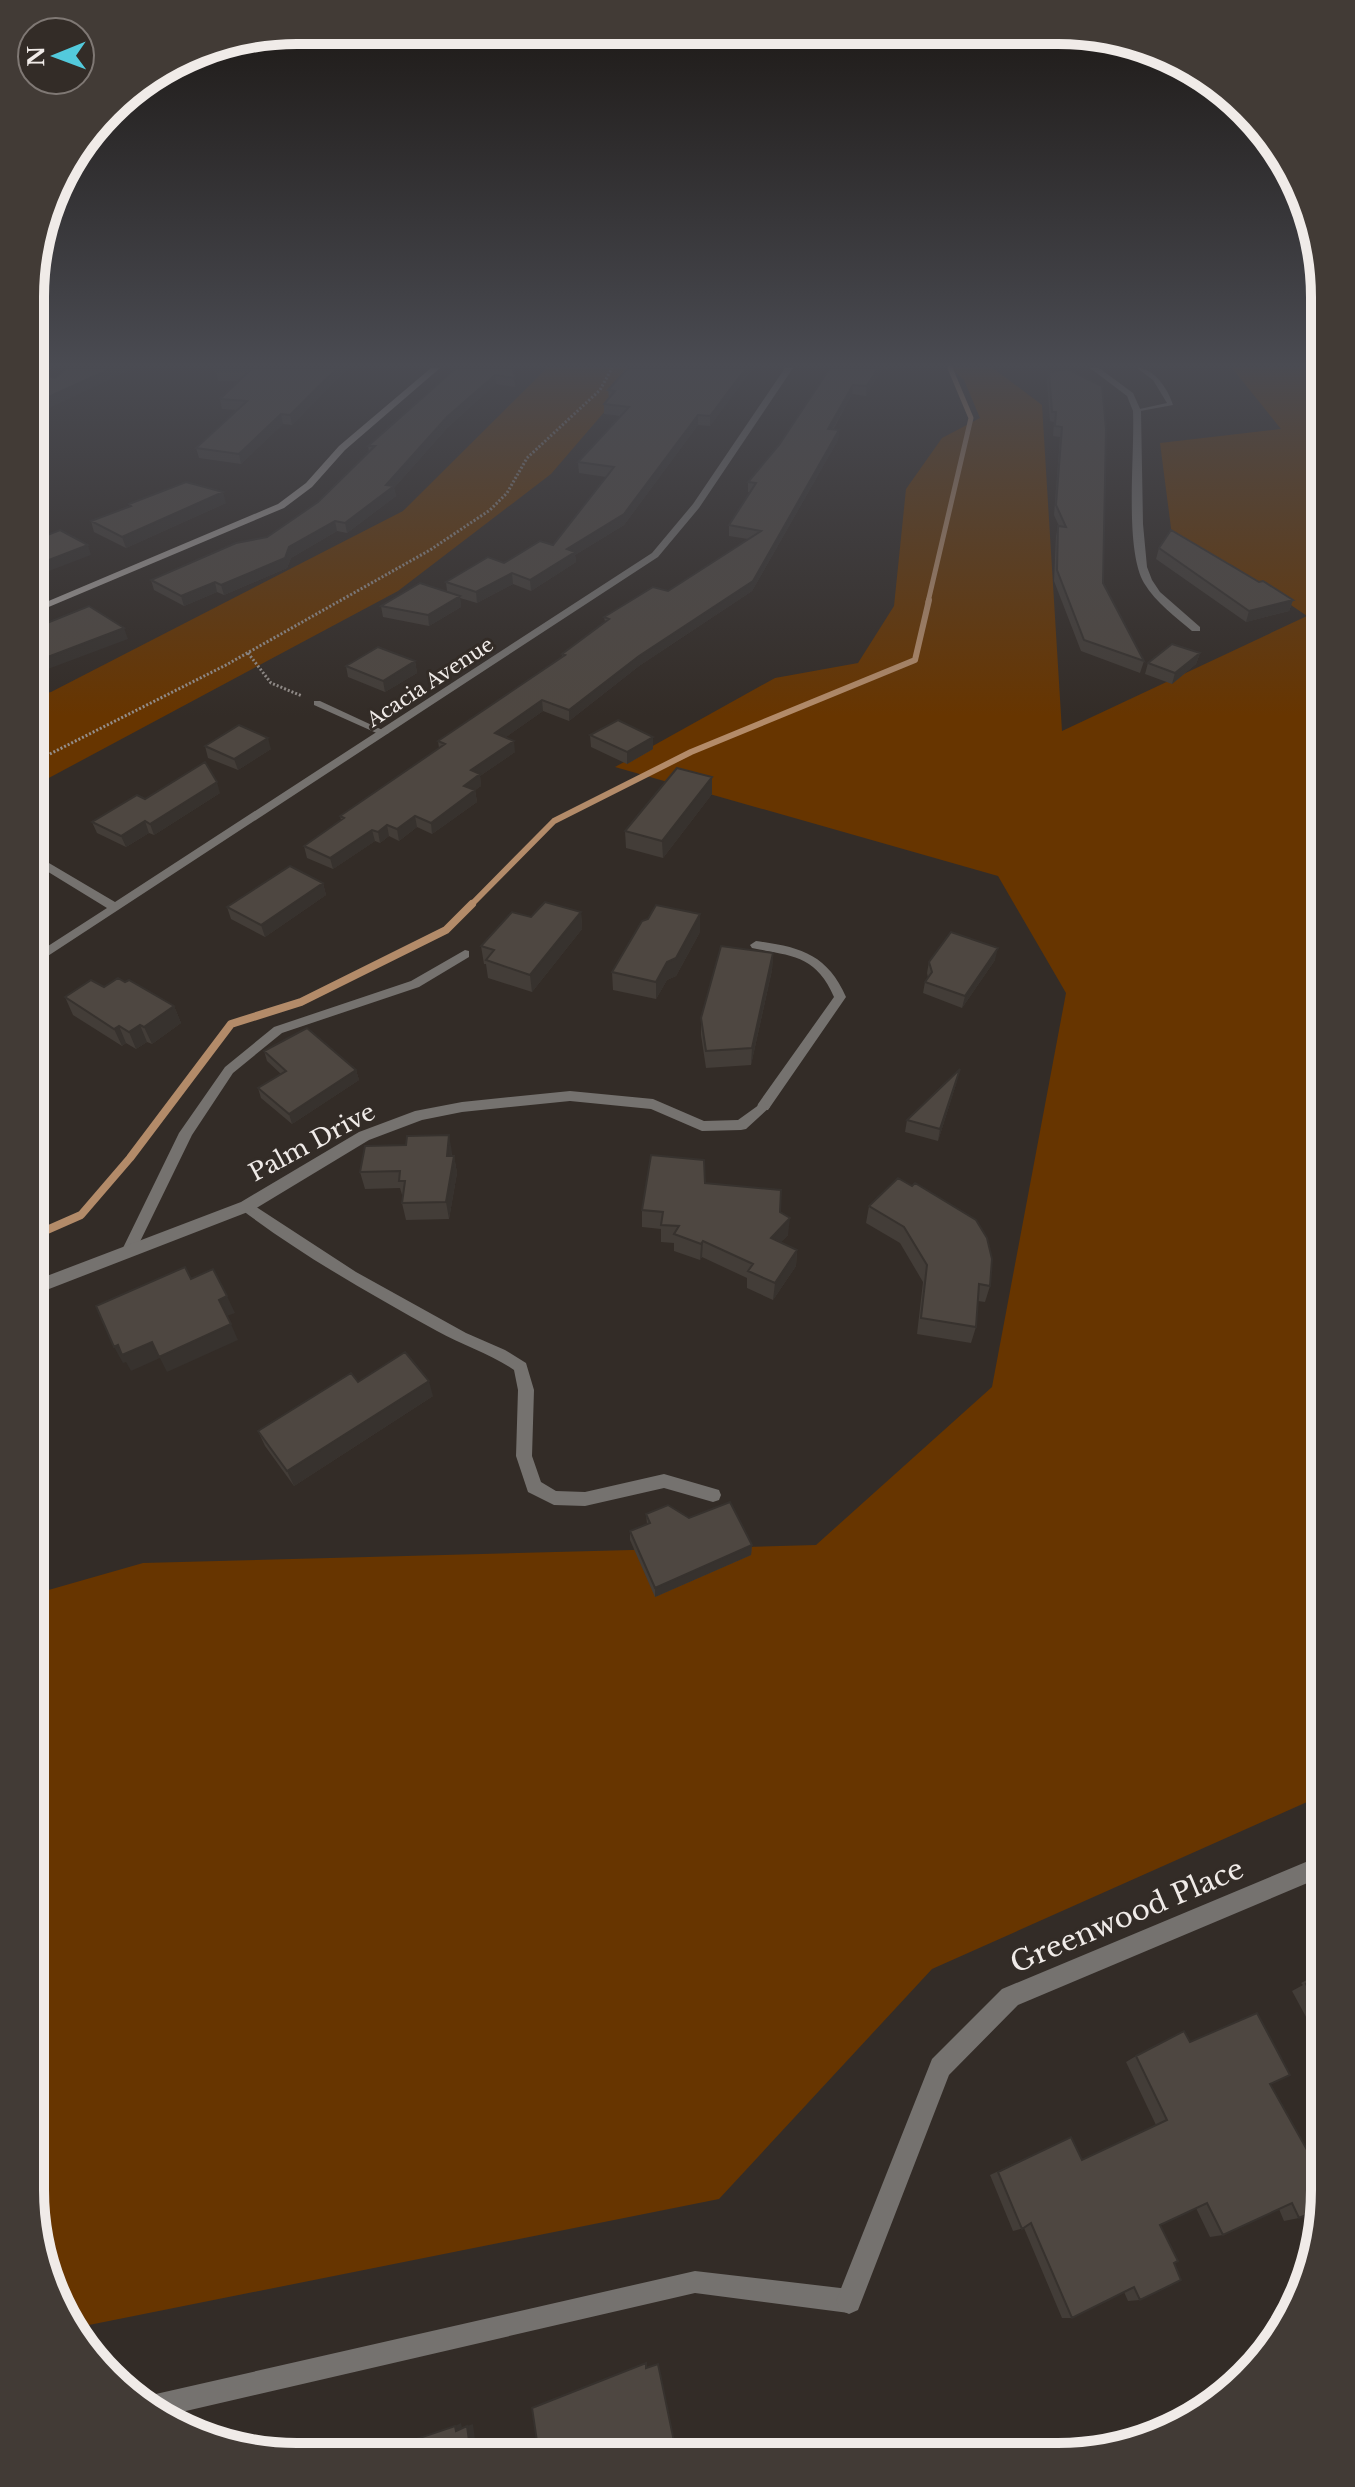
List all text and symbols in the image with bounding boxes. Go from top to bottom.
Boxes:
north arrow [16,16,96,96]
text: N [23,45,50,67]
street label: Acacia Avenue [361,632,498,732]
street label: Palm Drive [244,1097,380,1187]
street label: Greenwood Place [1005,1851,1249,1981]

